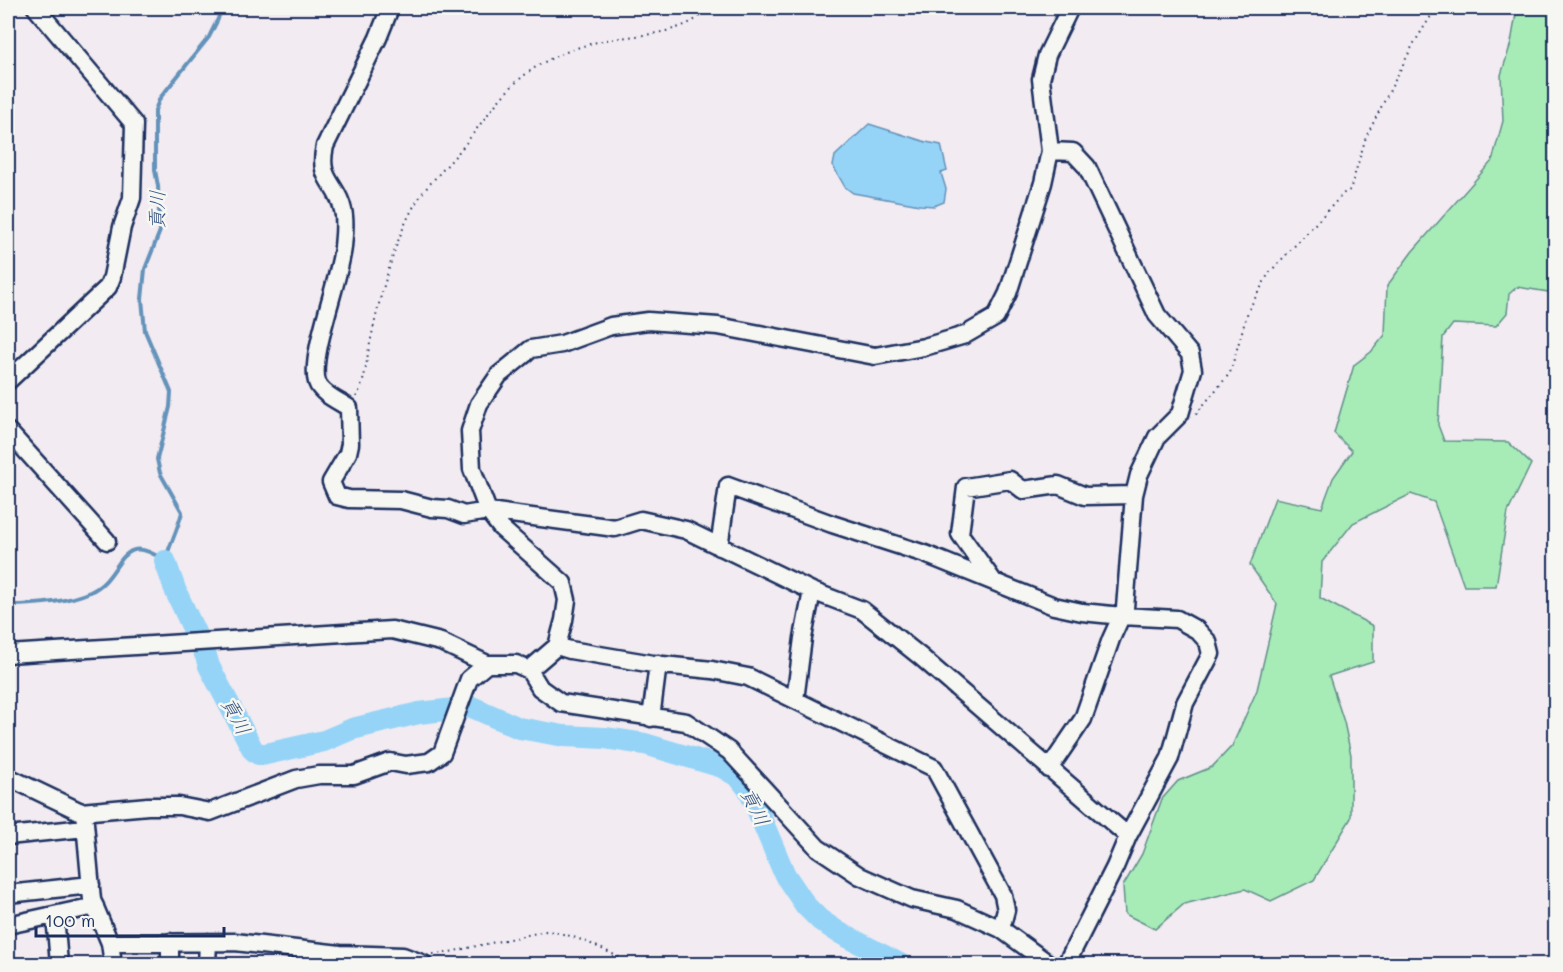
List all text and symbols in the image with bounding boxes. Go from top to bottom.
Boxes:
water label: 貢川 [143,190,169,230]
water label: 貢川 [216,692,258,739]
water label: 貢川 [735,783,776,830]
scale bar [36,900,224,938]
text: 100 m [45,908,95,932]

